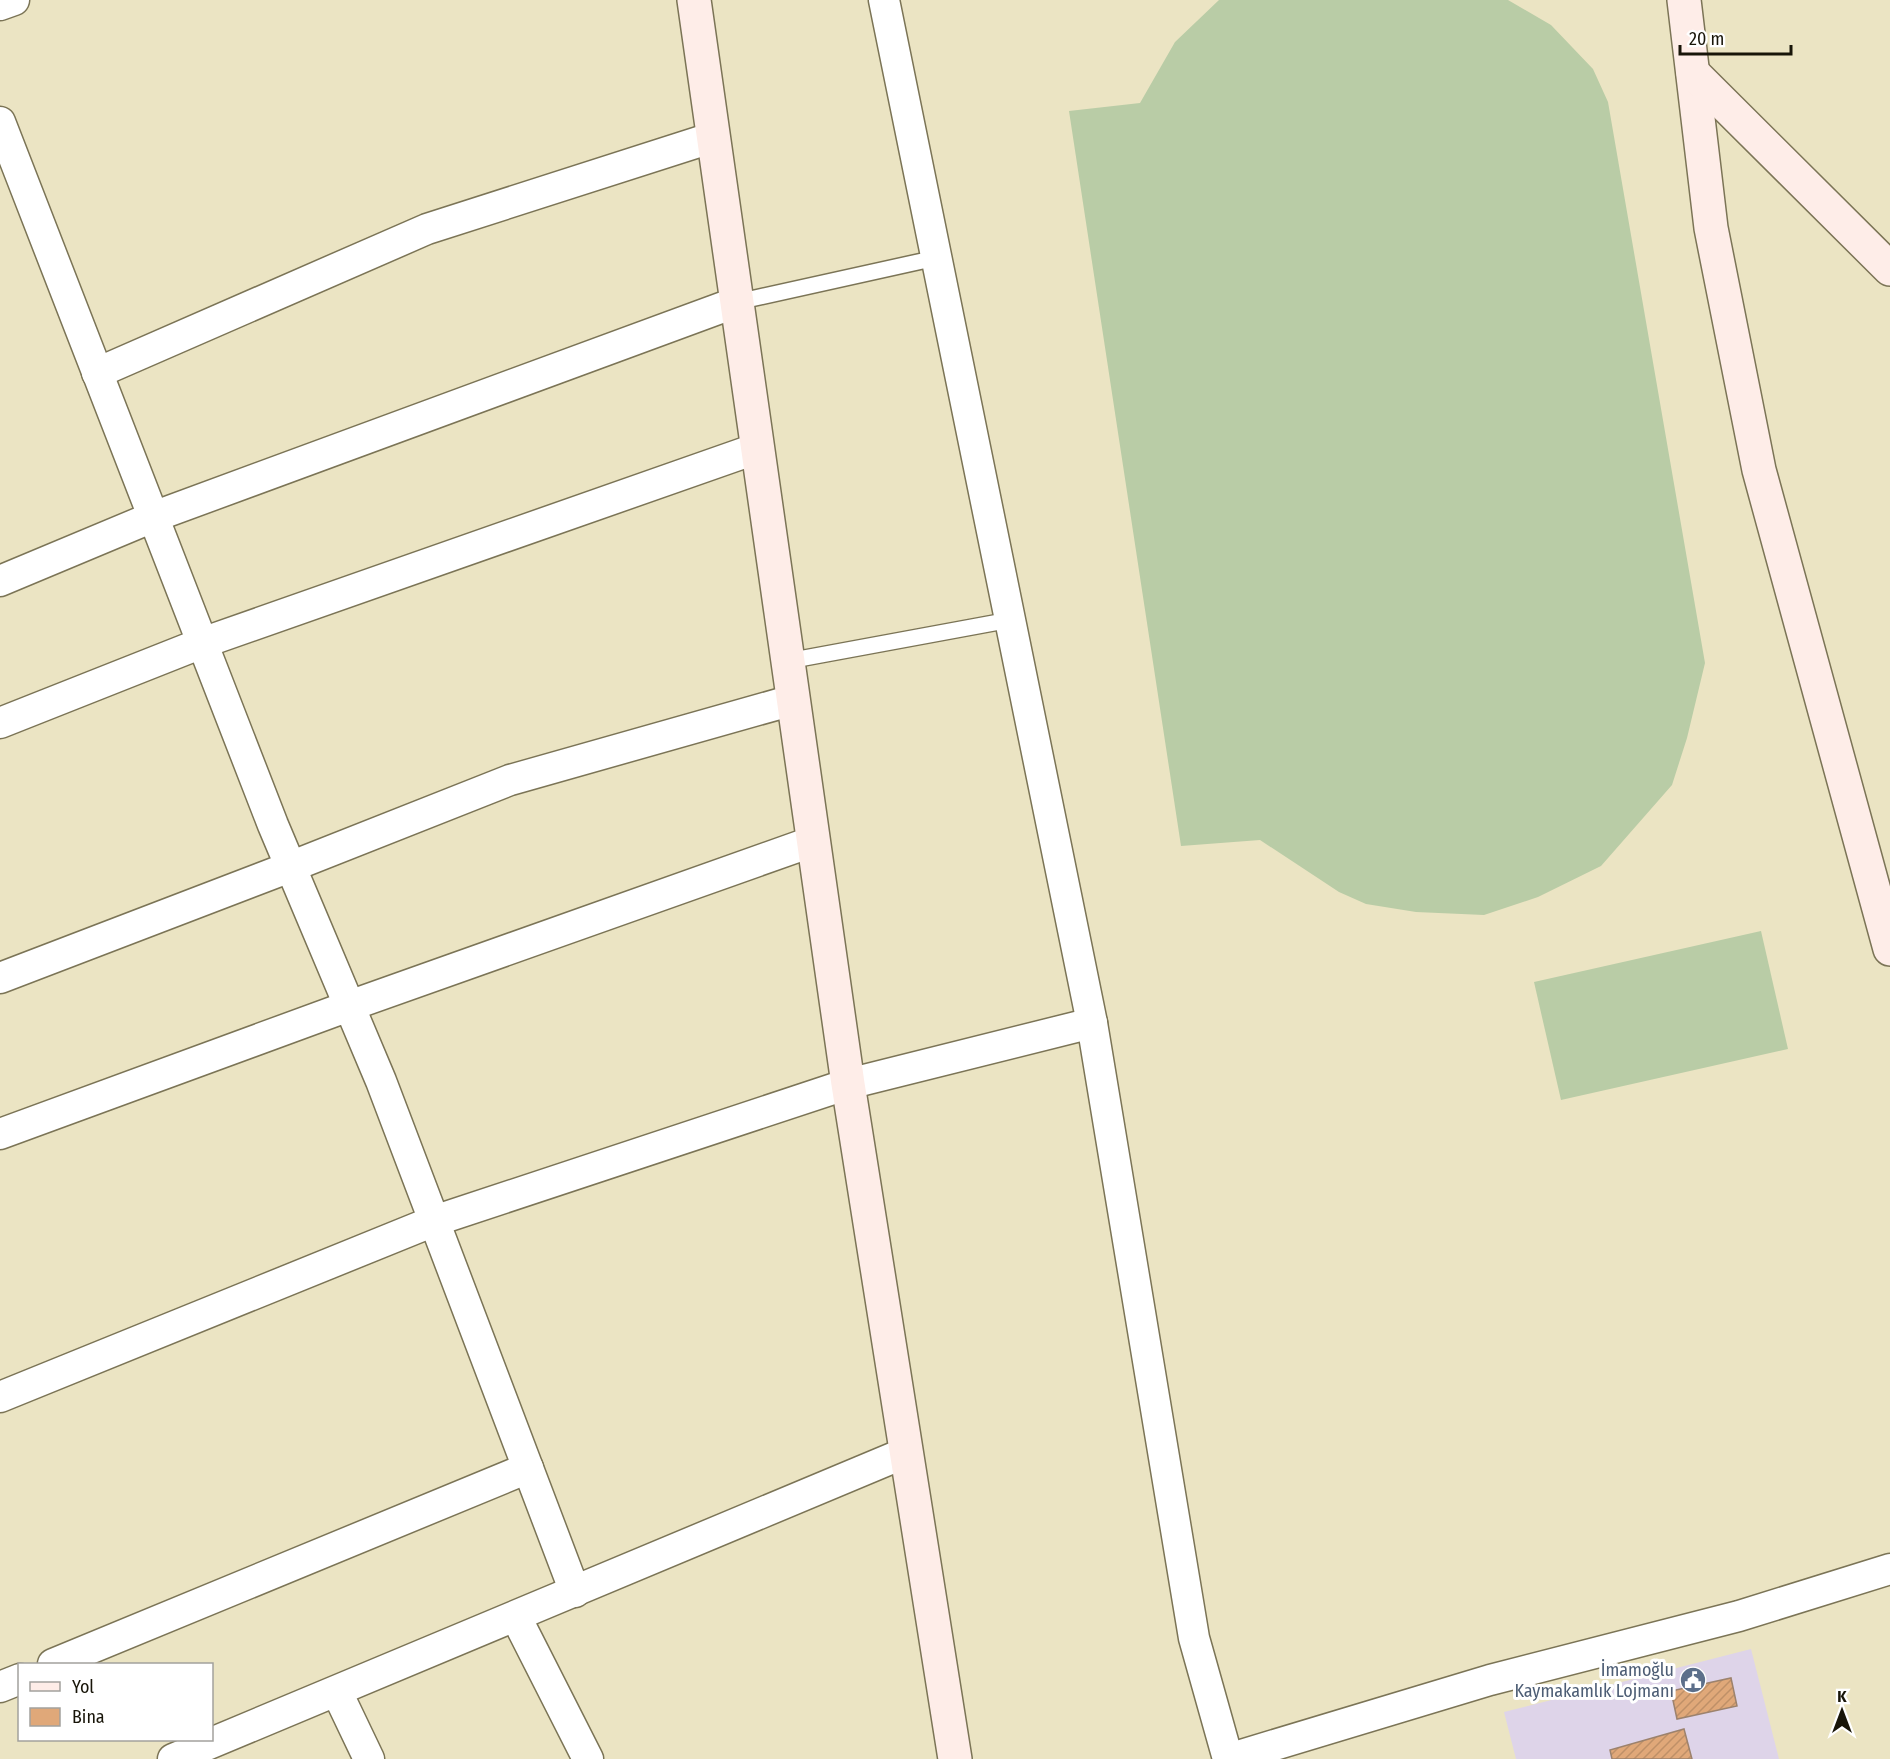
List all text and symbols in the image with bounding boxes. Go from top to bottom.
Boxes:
scale bar [1680,18,1791,56]
text: 20 m [1689,28,1724,50]
place label: İmamoğlu Kaymakamlık Lojmanı [1514,1659,1674,1702]
legend [18,1663,213,1741]
public building icon: İmamoğlu Kaymakamlık Lojmanı [1678,1665,1708,1695]
text: Yol [72,1676,94,1698]
north arrow [1812,1681,1872,1741]
text: K [1837,1687,1847,1706]
text: Bina [72,1706,105,1728]

